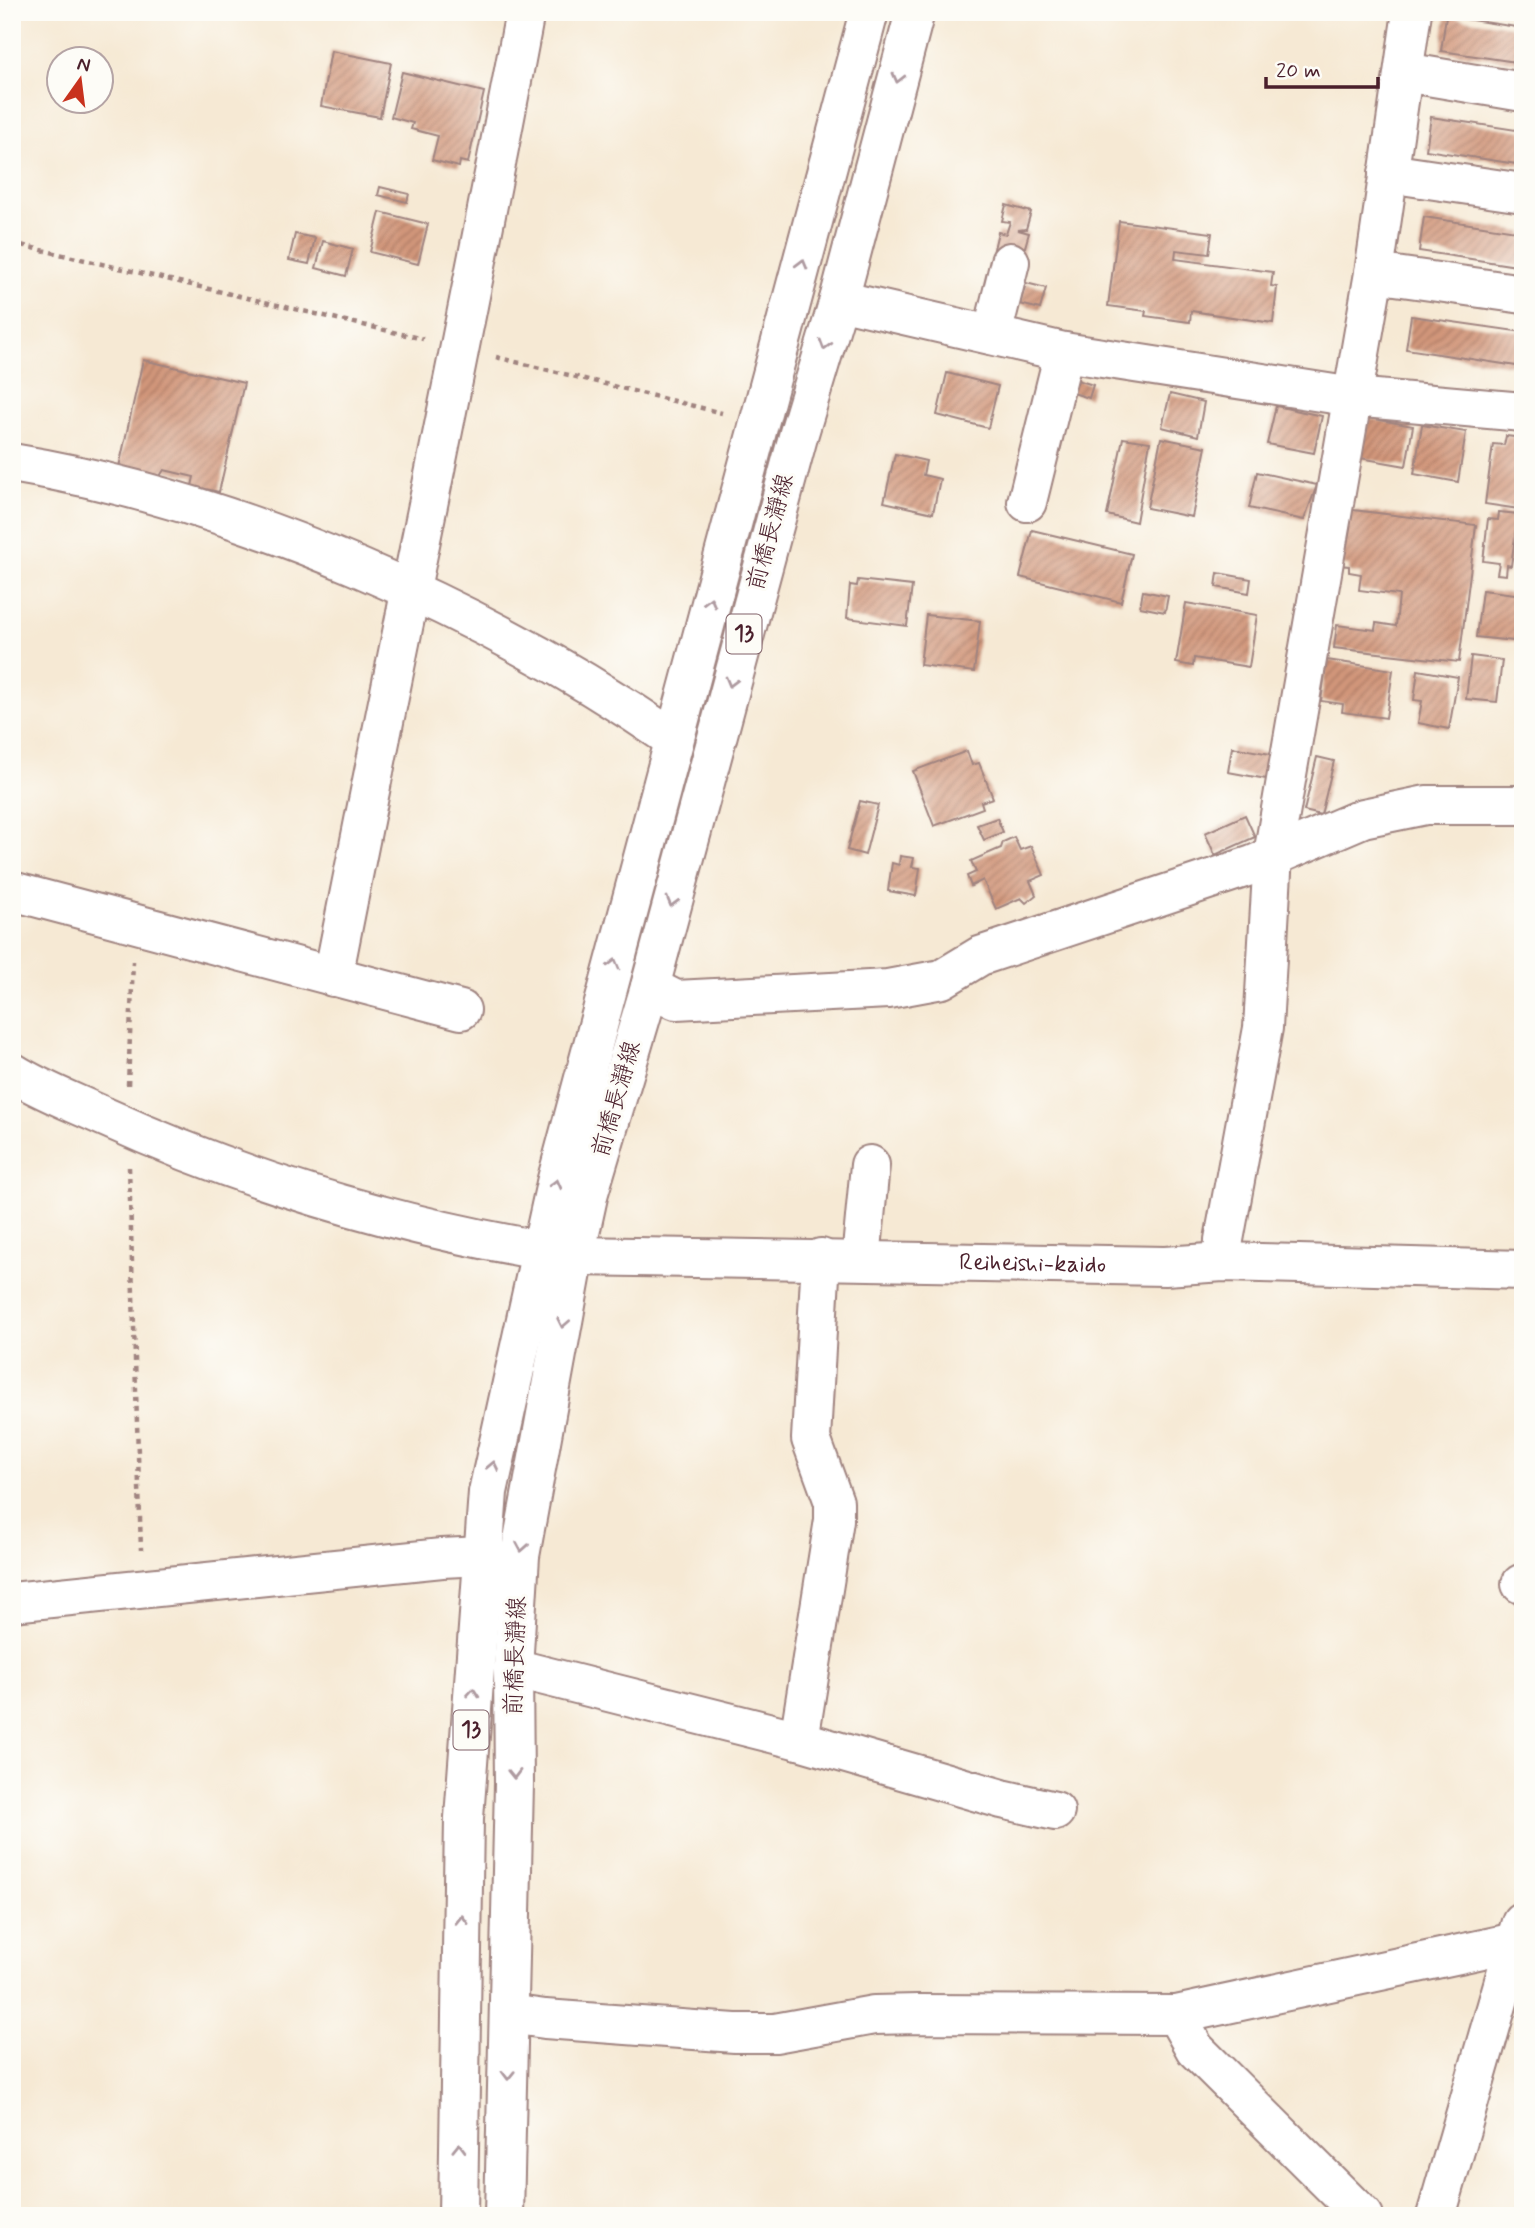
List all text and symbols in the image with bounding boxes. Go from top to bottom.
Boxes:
north arrow [46,46,116,116]
scale bar [1266,46,1378,90]
text: N [75,51,93,79]
text: 20 m [1276,57,1321,85]
one-way arrow [892,72,906,84]
one-way arrow [794,258,808,270]
one-way arrow [819,339,834,351]
street label: 前橋長瀞線 [740,470,802,594]
one-way arrow [702,596,717,608]
road number: 13 [726,614,762,654]
one-way arrow [724,676,739,688]
one-way arrow [666,896,680,908]
one-way arrow [605,958,620,970]
street label: 前橋長瀞線 [586,1037,648,1161]
one-way arrow [548,1178,562,1190]
street label: Reiheishi-kaido [959,1247,1106,1280]
one-way arrow [556,1317,571,1329]
one-way arrow [484,1460,499,1472]
one-way arrow [515,1541,530,1553]
street label: 前橋長瀞線 [498,1595,534,1717]
one-way arrow [465,1687,480,1698]
road number: 13 [454,1710,489,1750]
one-way arrow [506,1769,522,1780]
one-way arrow [455,1914,470,1925]
one-way arrow [500,2069,515,2080]
one-way arrow [451,2142,467,2152]

